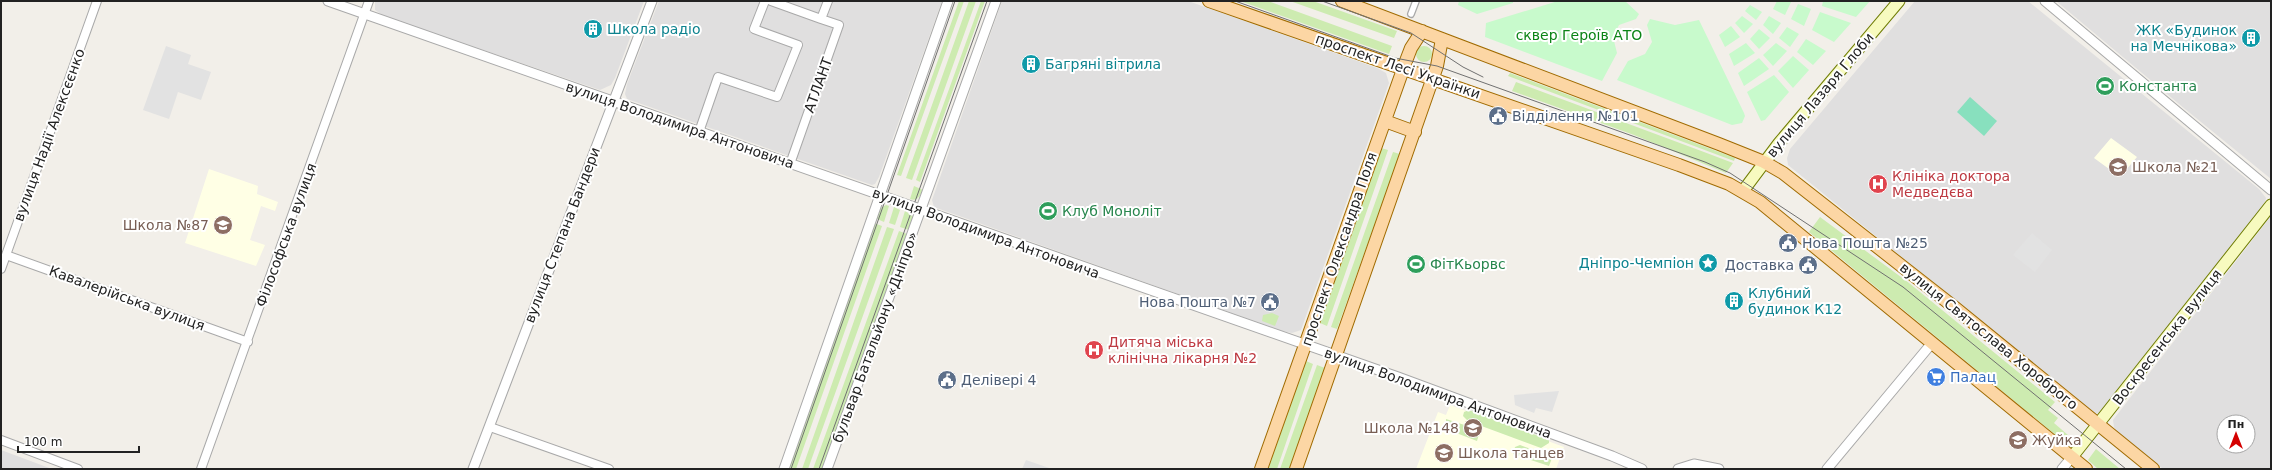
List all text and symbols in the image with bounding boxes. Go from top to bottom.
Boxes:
building icon: Школа радіо [582,18,604,40]
place label: Школа радіо [607,21,701,37]
place label: ЖК «Будинок на Мечнікова» [2130,22,2237,54]
park label: сквер Героїв АТО [1516,27,1642,43]
building icon: ЖК «Будинок на Мечнікова» [2240,27,2262,49]
street label: вулиця Лазаря Глоби [1763,29,1877,161]
street label: проспект Лесі Українки [1313,30,1483,102]
street label: вулиця Надії Алексєєнко [10,46,88,224]
building icon: Багряні вітрила [1020,53,1042,75]
street label: АТЛАНТ [801,55,835,115]
place label: Багряні вітрила [1045,56,1161,72]
sports icon: Константа [2094,75,2116,97]
street label: вулиця Володимира Антоновича [564,78,796,172]
place label: Константа [2119,78,2197,94]
public building icon: Відділення №101 [1487,105,1509,127]
place label: Відділення №101 [1512,108,1639,124]
street label: вулиця Степана Бандери [521,145,603,325]
street label: проспект Олександра Поля [1298,150,1380,348]
school or university icon: Школа №21 [2107,156,2129,178]
place label: Школа №21 [2132,159,2218,175]
street label: Філософська вулиця [253,161,319,309]
place label: Клініка доктора Медведєва [1892,168,2010,200]
hospital icon: Клініка доктора Медведєва [1867,173,1889,195]
street label: вулиця Володимира Антоновича [870,184,1102,282]
sports icon: Клуб Моноліт [1037,200,1059,222]
place label: Клуб Моноліт [1062,203,1162,219]
school or university icon: Школа №87 [212,214,234,236]
place label: Школа №87 [123,217,209,233]
street label: бульвар Батальйону «Дніпро» [829,229,921,445]
public building icon: Нова Пошта №25 [1777,232,1799,254]
place label: Нова Пошта №25 [1802,235,1928,251]
place icon: Дніпро-Чемпіон [1697,252,1719,274]
sports icon: ФiтКьорвс [1405,253,1427,275]
public building icon: Доставка [1797,254,1819,276]
place label: Дніпро-Чемпіон [1579,255,1694,271]
place label: ФiтКьорвс [1430,256,1506,272]
place label: Доставка [1725,257,1794,273]
street label: вулиця Святослава Хороброго [1897,259,2081,413]
street label: Кавалерійська вулиця [47,262,207,334]
street label: Воскресенська вулиця [2109,266,2225,408]
place label: Клубний будинок К12 [1748,285,1842,317]
building icon: Клубний будинок К12 [1723,290,1745,312]
public building icon: Нова Пошта №7 [1259,291,1281,313]
place label: Нова Пошта №7 [1139,294,1256,310]
place label: Дитяча міська клінічна лікарня №2 [1108,334,1257,366]
hospital icon: Дитяча міська клінічна лікарня №2 [1083,339,1105,361]
street label: вулиця Володимира Антоновича [1322,344,1554,442]
supermarket icon: Палац [1925,366,1947,388]
public building icon: Делівері 4 [936,369,958,391]
place label: Палац [1950,369,1996,385]
place label: Делівері 4 [961,372,1036,388]
north arrow [2216,414,2256,454]
school or university icon: Школа №148 [1462,417,1484,439]
text: Пн [2228,418,2244,431]
place label: Школа №148 [1364,420,1459,436]
scale bar [18,428,139,454]
school or university icon: Жуйка [2007,429,2029,451]
place label: Жуйка [2032,432,2082,448]
text: 100 m [24,435,62,449]
school or university icon: Школа танцев [1433,442,1455,464]
place label: Школа танцев [1458,445,1564,461]

